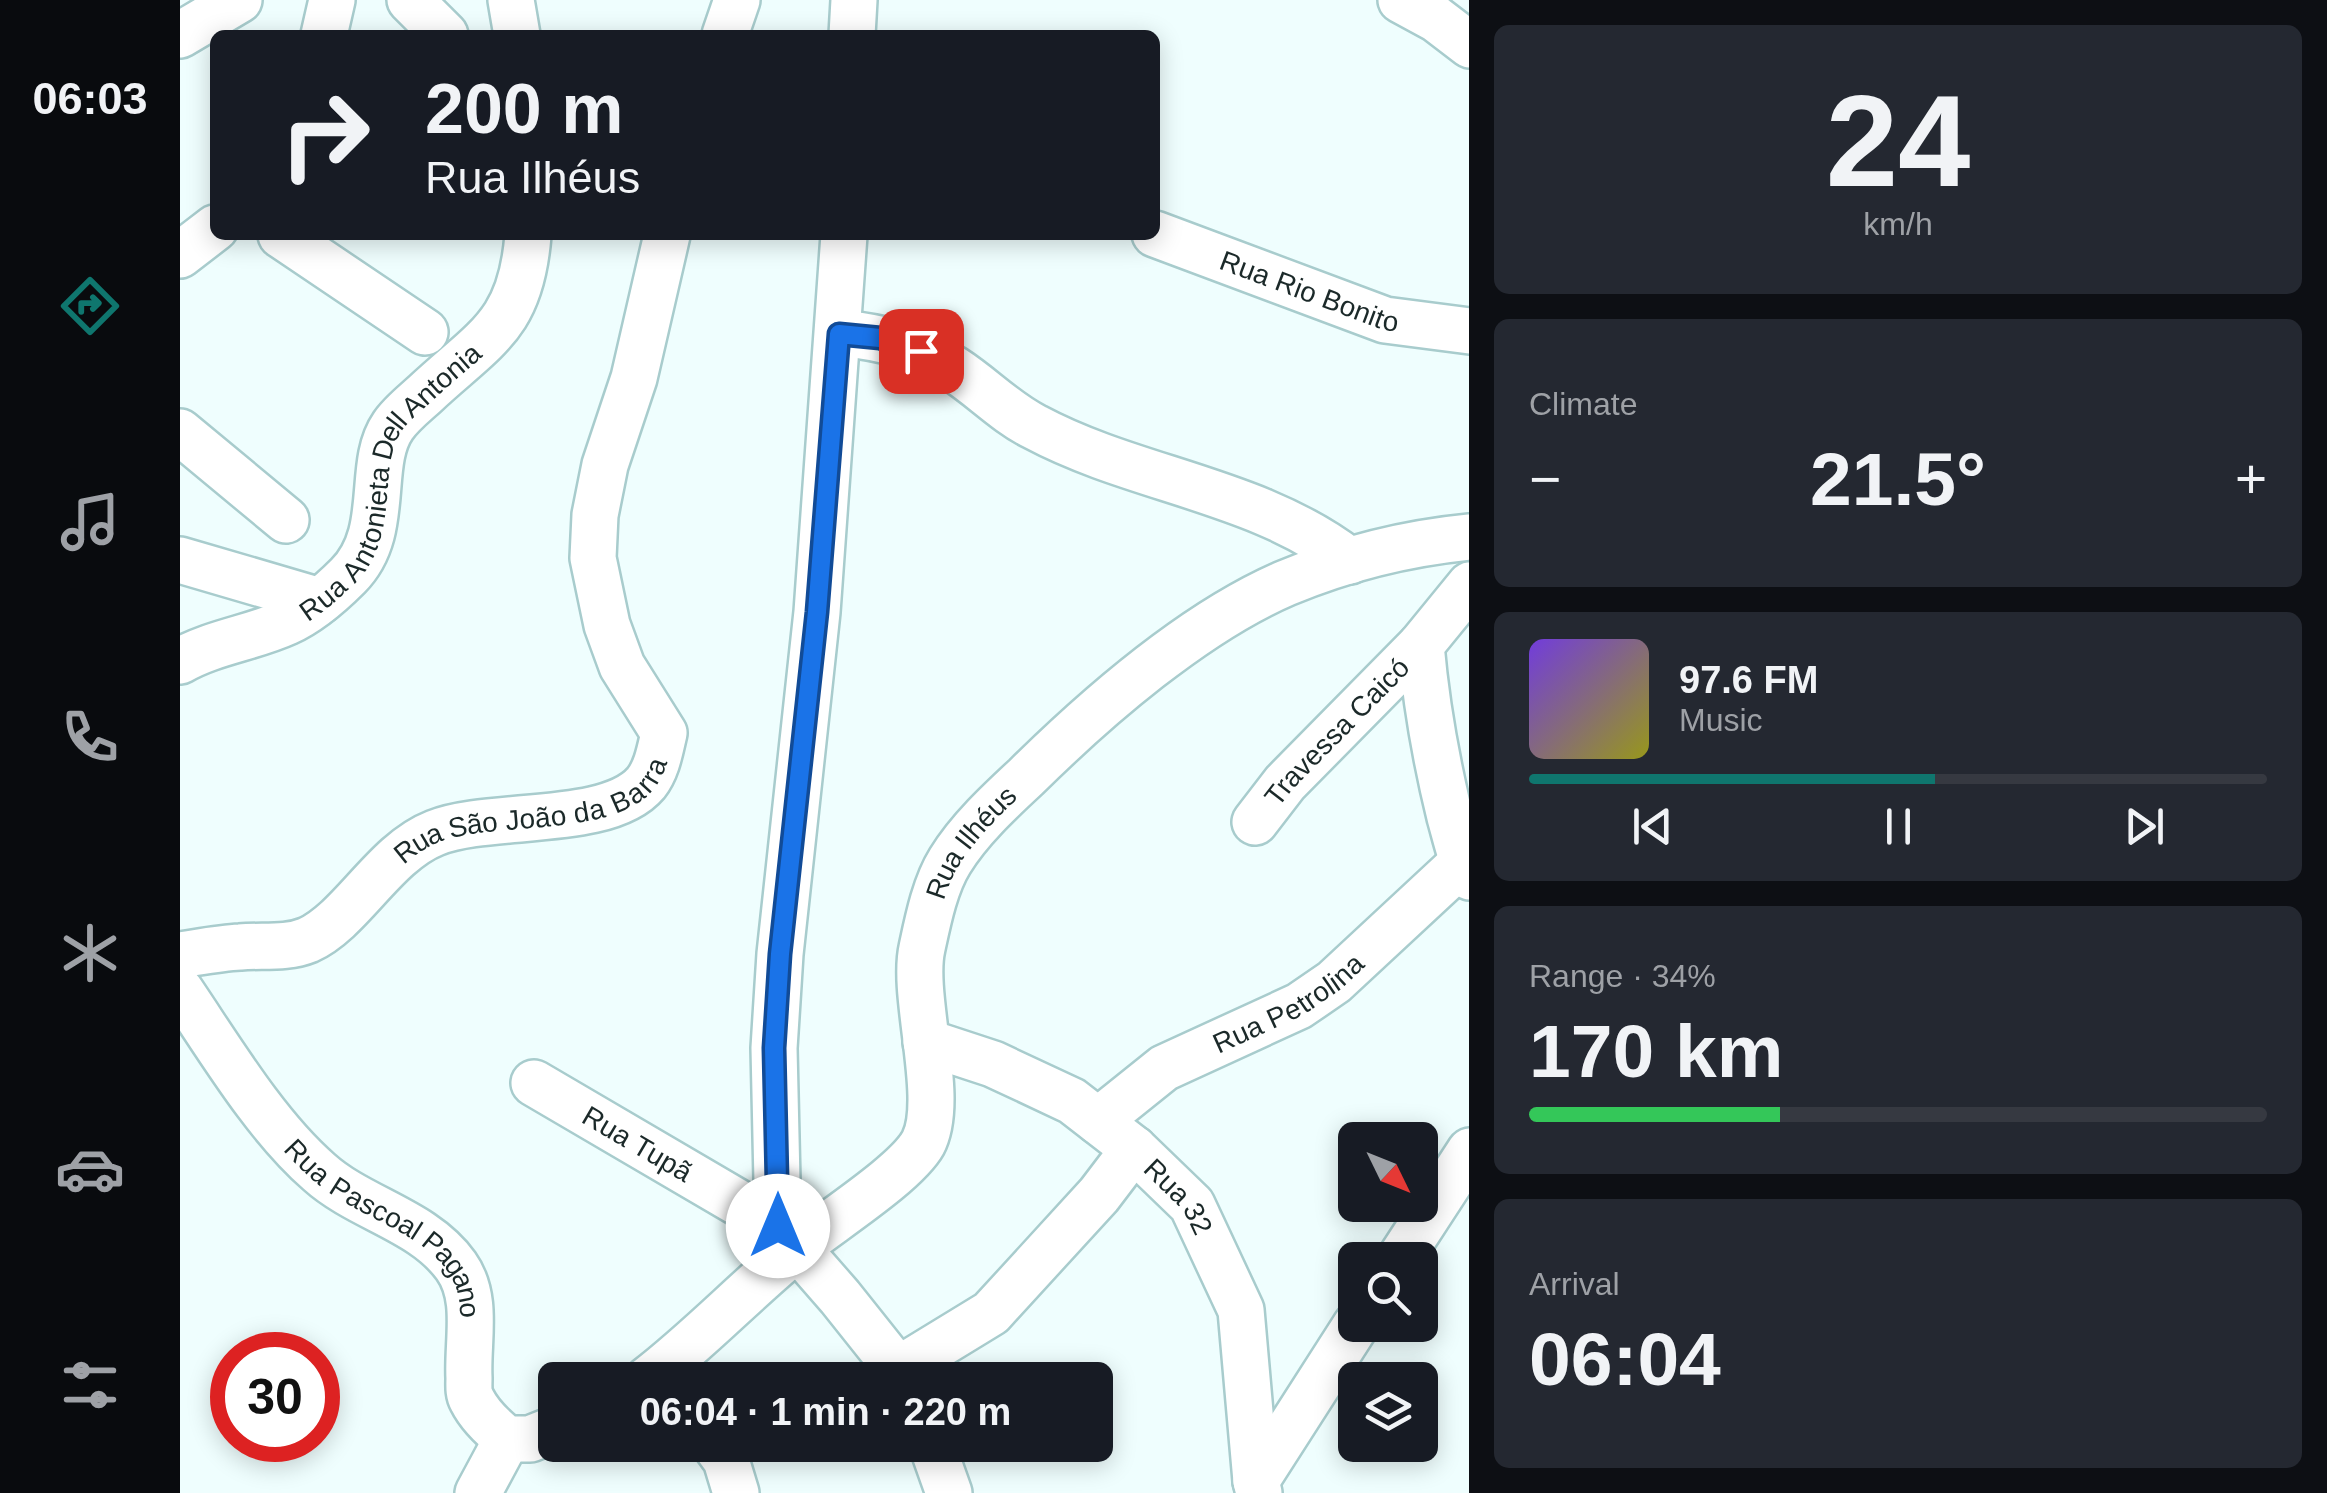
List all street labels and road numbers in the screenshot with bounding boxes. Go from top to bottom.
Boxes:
street label: Rua Rio Bonito [1216,245,1400,338]
street label: Rua Antonieta Dell Antonia [294,337,488,627]
street label: Travessa Caicó [1258,652,1415,812]
street label: Rua São João da Barra [388,753,673,870]
street label: Rua Ilhéus [920,780,1023,903]
street label: Rua Petrolina [1208,947,1370,1059]
street label: Rua Tupã [577,1100,698,1188]
street label: Rua Pascoal Pagano [278,1133,486,1319]
street label: Rua 32 [1138,1153,1218,1239]

